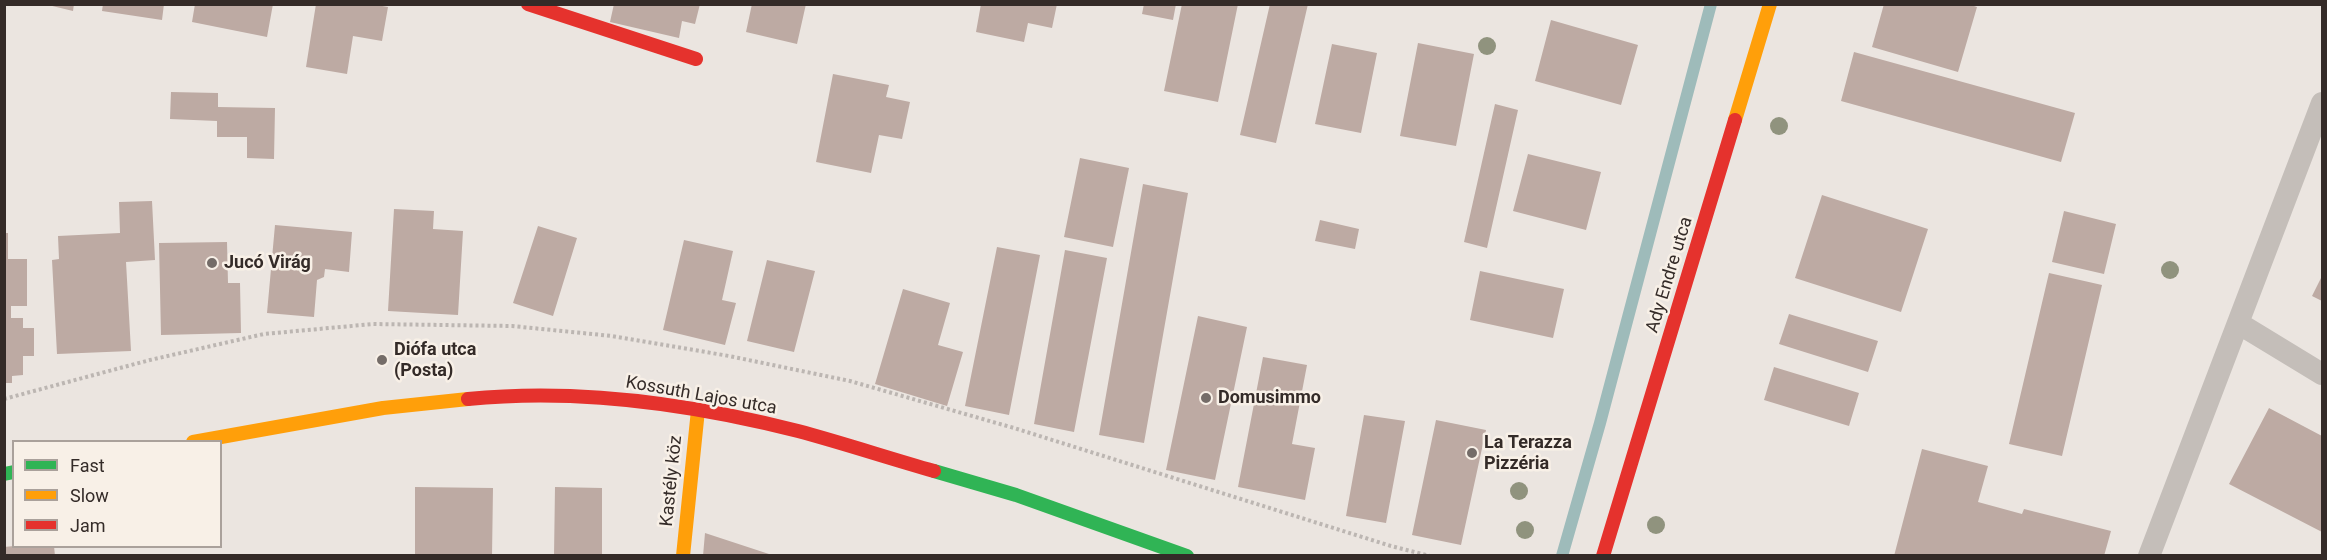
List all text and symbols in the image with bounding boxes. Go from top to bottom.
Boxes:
street label: Ady Endre utca [1642,214,1698,336]
place label: Jucó Virág [224,252,311,274]
marker: Jucó Virág [205,256,219,270]
place label: Diófa utca (Posta) [394,339,476,382]
marker: Diófa utca (Posta) [375,353,389,367]
street label: Kossuth Lajos utca [624,372,778,420]
place label: Domusimmo [1218,387,1321,409]
marker: Domusimmo [1199,391,1213,405]
place label: La Terazza Pizzéria [1484,432,1572,474]
street label: Kastély köz [656,434,688,528]
legend [12,440,222,548]
marker: La Terazza Pizzéria [1465,446,1479,460]
text: Fast [70,455,105,476]
text: Slow [70,485,109,506]
text: Jam [70,515,106,536]

